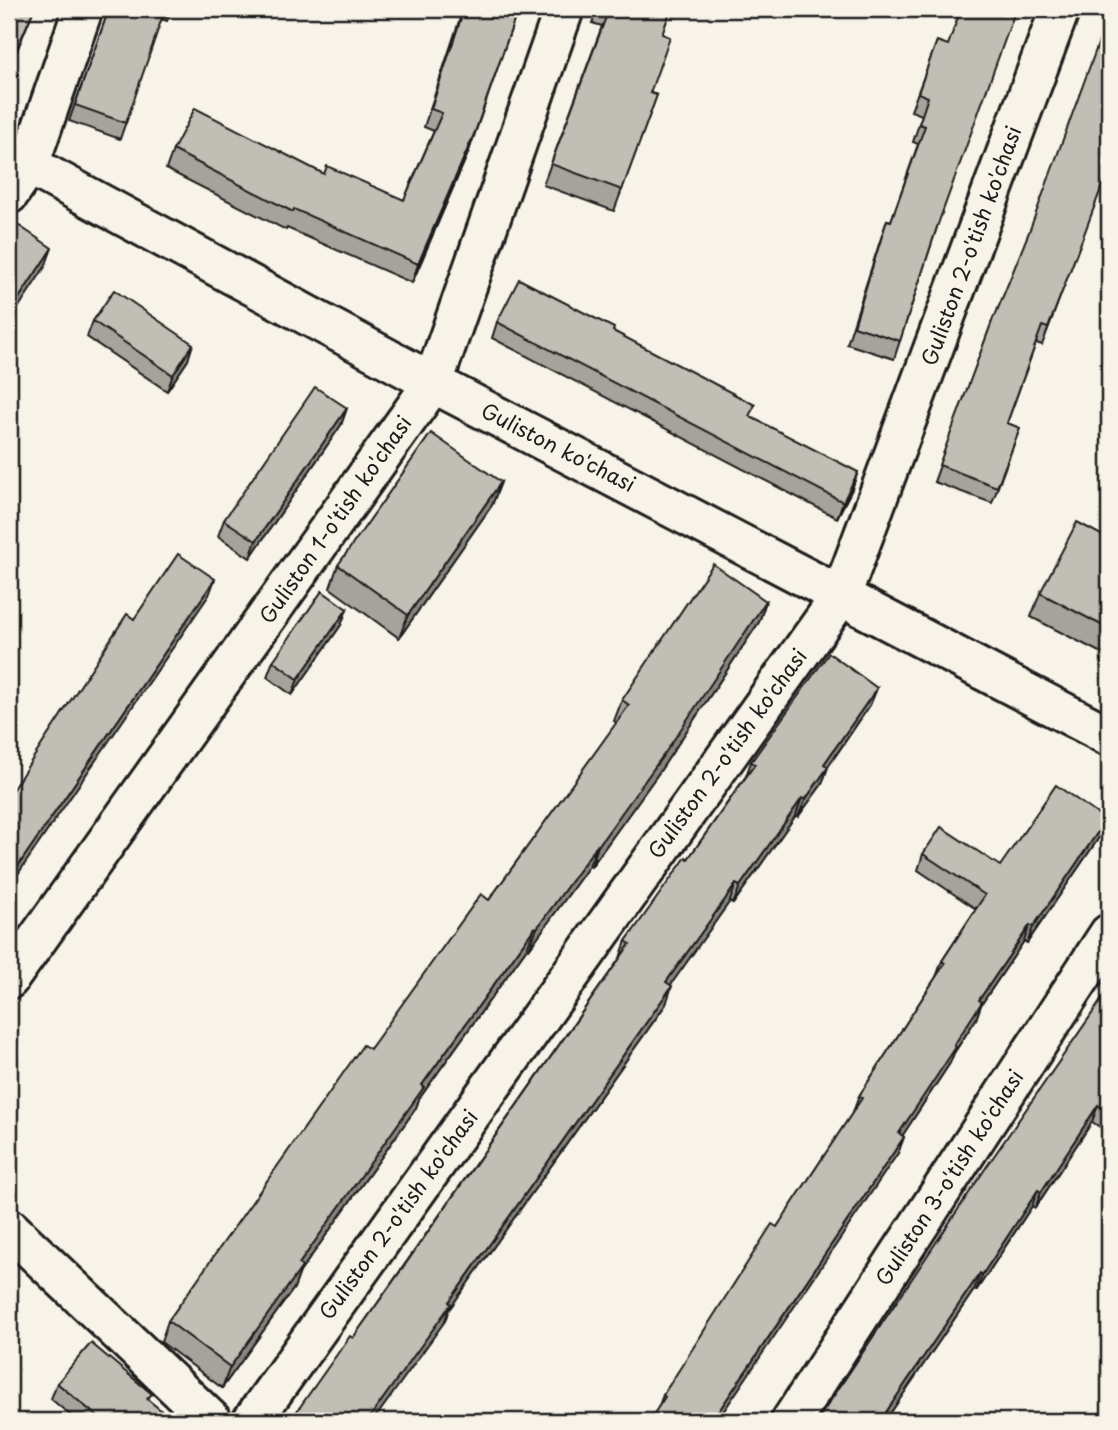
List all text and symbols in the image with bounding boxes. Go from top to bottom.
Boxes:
street label: Guliston 2-o'tish ko'chasi [912,121,1028,370]
street label: Guliston ko'chasi [476,393,642,499]
street label: Guliston 1-o'tish ko'chasi [250,408,418,629]
street label: Guliston 2-o'tish ko'chasi [639,641,814,865]
street label: Guliston 3-o'tish ko'chasi [866,1063,1030,1291]
street label: Guliston 2-o'tish ko'chasi [310,1102,485,1326]

